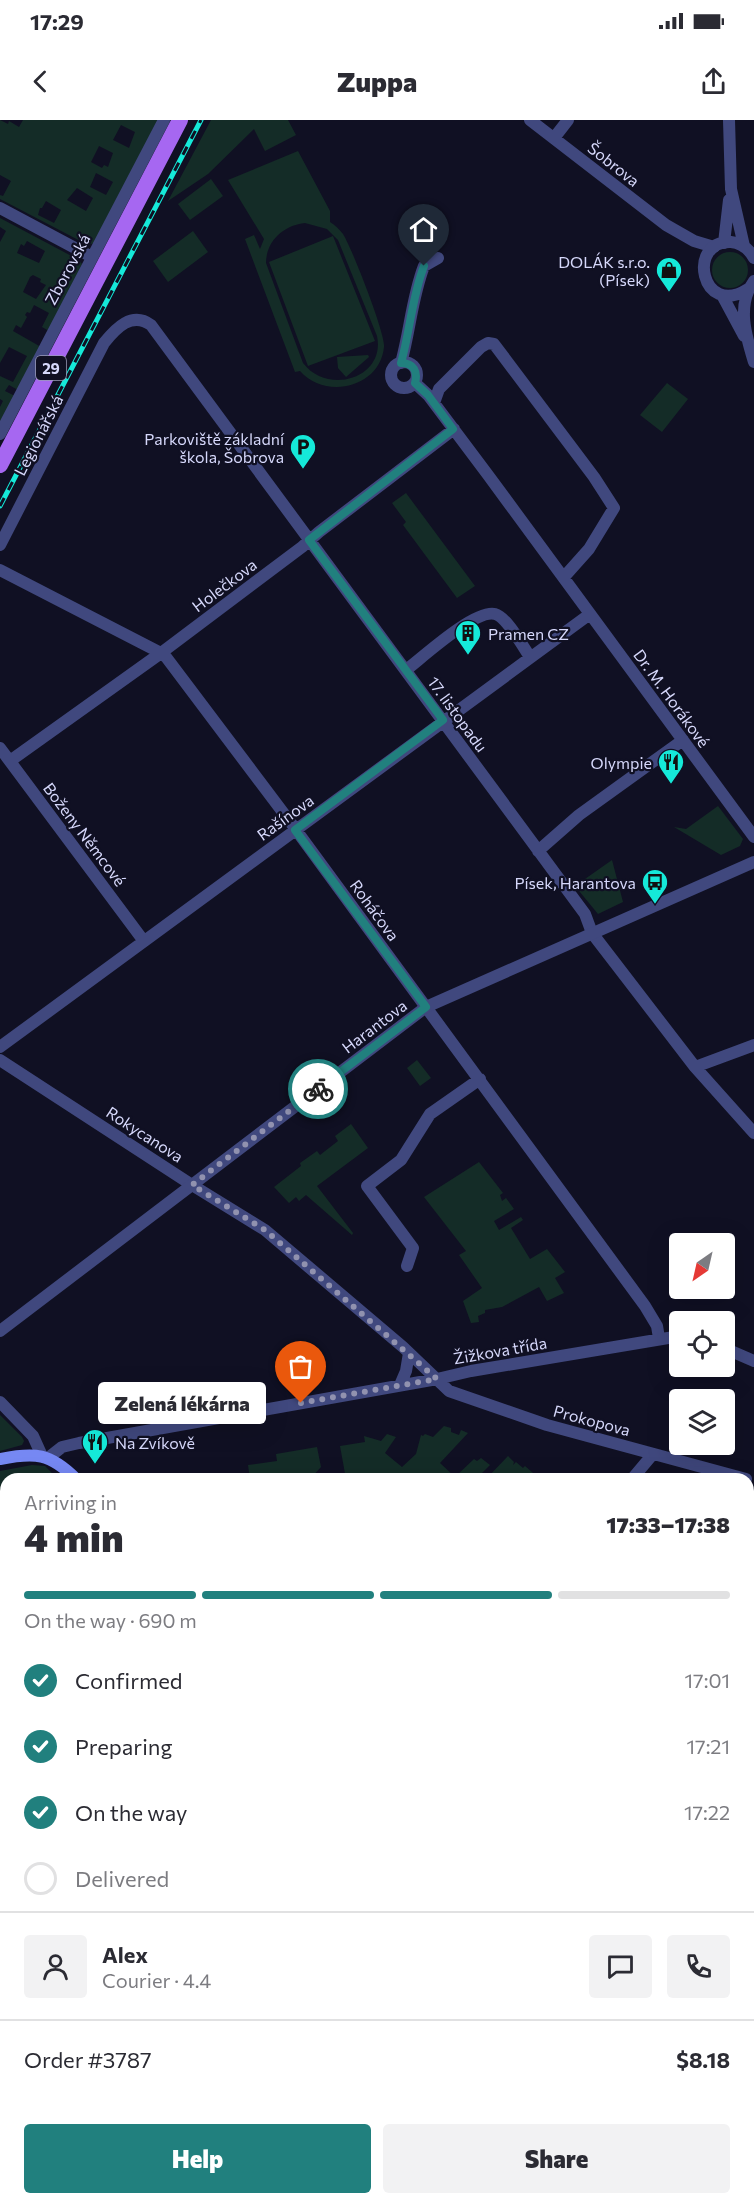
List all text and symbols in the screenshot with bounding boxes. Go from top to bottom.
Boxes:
text: 17:29 [30,8,84,35]
icon: back [24,65,57,98]
text: Zuppa [337,65,417,98]
icon: share [697,65,730,98]
street label: Šobrova [584,138,644,190]
pin [398,204,449,266]
icon: home [407,213,440,246]
street label: Zborovská [40,230,94,308]
place label: DOLÁK s.r.o. (Písek) [558,252,650,289]
shop icon: DOLÁK s.r.o. (Písek) [654,255,684,293]
road number: 29 [36,356,66,380]
street label: Legionářská [10,392,66,478]
place label: Parkoviště základní škola, Šobrova [144,429,285,466]
parking icon: Parkoviště základní škola, Šobrova [288,432,318,470]
street label: Holečkova [188,555,260,615]
building icon: Pramen CZ [453,618,483,656]
place label: Pramen CZ [488,624,569,643]
street label: Dr. M. Horákové [630,645,714,751]
street label: 17. listopadu [424,673,492,755]
restaurant icon: Olympie [656,747,686,785]
place label: Olympie [591,753,652,772]
street label: Boženy Němcové [40,779,130,889]
street label: Rašínova [253,790,317,844]
bus stop icon: Písek, Harantova [640,867,670,905]
place label: Písek, Harantova [514,873,636,892]
street label: Roháčova [346,876,404,944]
street label: Harantova [338,995,410,1057]
courier [288,1059,348,1119]
icon: bike [302,1073,335,1106]
street label: Rokycanova [103,1102,187,1166]
north arrow [669,1233,735,1299]
map controls [669,1233,735,1455]
button: locate [669,1311,735,1377]
street label: Žižkova třída [452,1332,548,1368]
pin [275,1341,326,1403]
icon: bag [284,1350,317,1383]
callout: Zelená lékárna [97,1382,265,1424]
button: layers [669,1389,735,1455]
text: Zelená lékárna [114,1391,250,1415]
street label: Prokopova [552,1401,632,1439]
restaurant icon: Na Zvíkově [80,1427,110,1465]
place label: Na Zvíkově [115,1433,195,1452]
text: Arriving in [24,1490,117,1514]
text: 17:33–17:38 [606,1511,730,1538]
text: 4 min [24,1512,124,1560]
text: On the way · 690 m [24,1608,197,1632]
icon: check [24,1664,57,1697]
text: Confirmed [75,1667,182,1694]
text: 17:01 [685,1668,730,1692]
icon: check [24,1730,57,1763]
text: Preparing [75,1733,172,1760]
text: 17:21 [687,1734,730,1758]
icon: check [24,1796,57,1829]
text: On the way [75,1799,187,1826]
text: 17:22 [684,1800,730,1824]
text: Delivered [75,1865,169,1892]
button: person [24,1935,87,1998]
button: chat [589,1935,652,1998]
button: phone [667,1935,730,1998]
text: Alex [102,1941,148,1968]
text: Courier · 4.4 [102,1968,211,1992]
text: Order #3787 [24,2046,152,2073]
text: $8.18 [676,2046,730,2073]
button: Help [24,2124,371,2193]
button: Share [383,2124,730,2193]

